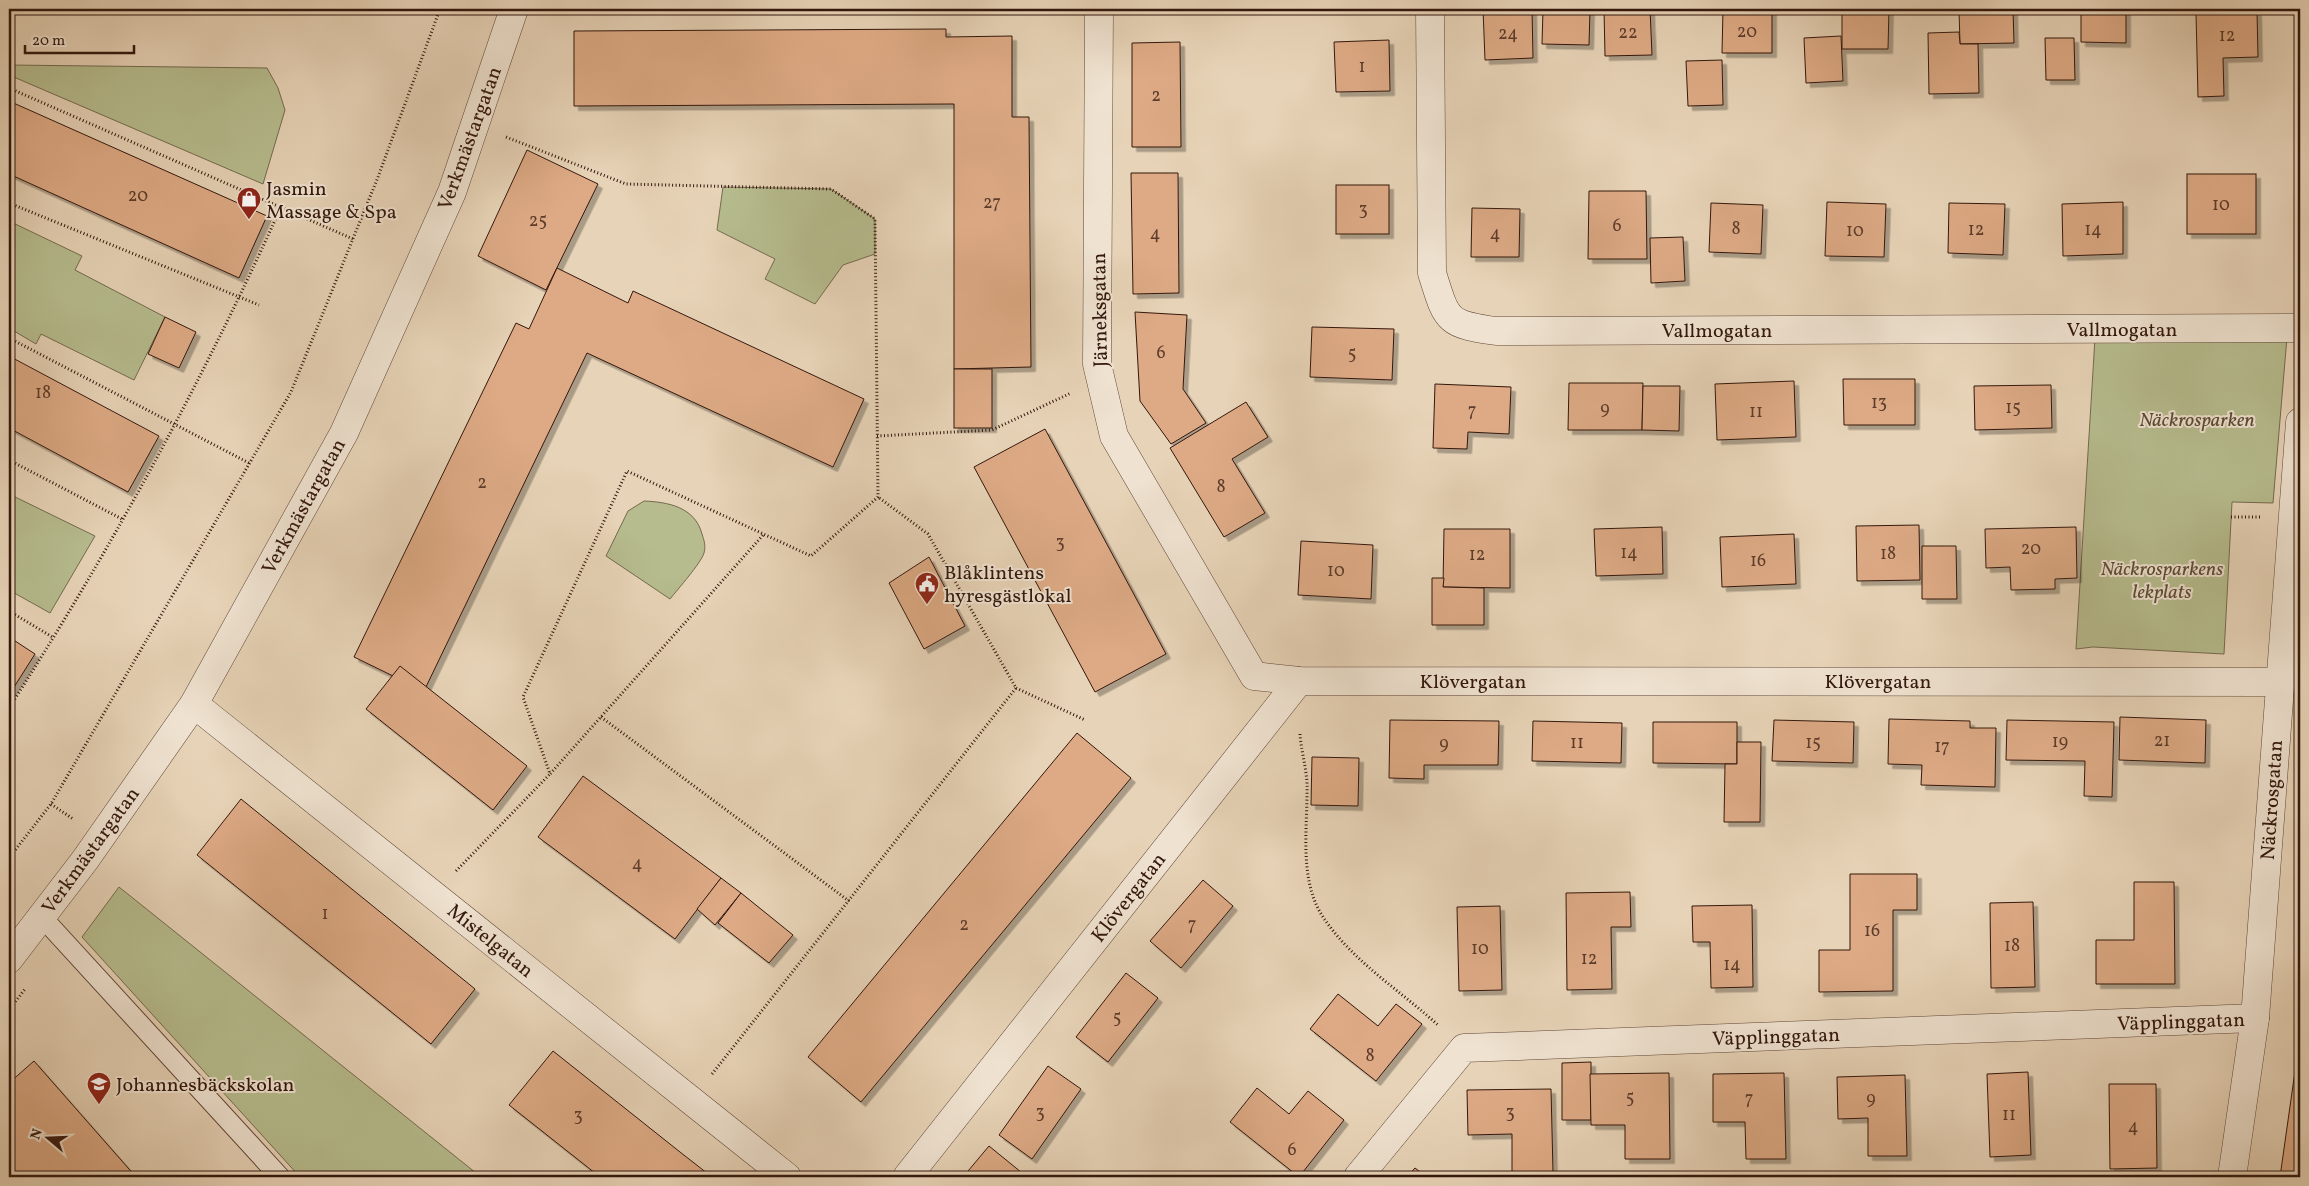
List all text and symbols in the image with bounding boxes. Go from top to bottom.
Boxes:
house number: 20 [1737,20,1757,45]
house number: 22 [1618,21,1638,46]
scale bar [25,22,134,54]
house number: 24 [1498,22,1518,47]
house number: 12 [2219,24,2235,49]
text: 20 m [32,31,65,52]
house number: 1 [1359,55,1365,80]
street label: Verkmästargatan [432,63,510,214]
house number: 2 [1151,84,1161,109]
place label: Jasmin Massage & Spa [266,176,397,227]
house number: 20 [128,184,148,209]
shop icon: Jasmin Massage & Spa [236,186,262,220]
house number: 27 [983,191,1001,216]
house number: 10 [2212,193,2230,218]
house number: 3 [1358,198,1368,223]
house number: 25 [529,209,547,234]
house number: 6 [1612,214,1622,239]
house number: 8 [1731,217,1741,242]
house number: 12 [1968,218,1984,243]
house number: 14 [2084,218,2102,243]
house number: 10 [1846,219,1864,244]
house number: 4 [1150,222,1160,247]
house number: 4 [1490,222,1500,247]
street label: Järneksgatan [1086,252,1116,368]
street label: Vallmogatan [2067,317,2178,345]
street label: Vallmogatan [1662,318,1773,346]
house number: 6 [1156,341,1166,366]
house number: 5 [1348,342,1356,367]
house number: 18 [35,381,51,406]
house number: 13 [1871,391,1887,416]
house number: 15 [2005,396,2021,421]
house number: 9 [1600,397,1610,422]
house number: 7 [1468,399,1476,424]
house number: 11 [1749,400,1763,425]
park label: Näckrosparken [2139,407,2255,435]
street label: Verkmästargatan [256,434,354,580]
house number: 2 [477,471,487,496]
house number: 8 [1216,475,1226,500]
house number: 3 [1055,531,1065,556]
house number: 20 [2021,537,2041,562]
house number: 14 [1620,541,1638,566]
house number: 18 [1880,542,1896,567]
house number: 12 [1469,543,1485,568]
house number: 16 [1750,549,1766,574]
park label: Näckrosparkens lekplats [2101,556,2224,607]
house number: 10 [1327,559,1345,584]
place label: Blåklintens hyresgästlokal [944,560,1071,611]
public building icon: Blåklintens hyresgästlokal [914,571,940,605]
street label: Klövergatan [1420,669,1527,697]
street label: Klövergatan [1825,669,1932,697]
house number: 21 [2154,729,2170,754]
house number: 19 [2052,730,2068,755]
house number: 11 [1570,731,1584,756]
house number: 15 [1805,731,1821,756]
house number: 9 [1439,732,1449,757]
house number: 17 [1934,735,1950,760]
street label: Näckrosgatan [2255,739,2291,861]
street label: Verkmästargatan [36,782,147,920]
street label: Klövergatan [1086,847,1174,949]
house number: 4 [632,852,642,877]
street label: Mistelgatan [440,898,539,985]
house number: 1 [322,902,328,927]
house number: 2 [959,913,969,938]
house number: 7 [1188,913,1196,938]
house number: 16 [1864,919,1880,944]
house number: 18 [2004,934,2020,959]
house number: 10 [1471,937,1489,962]
house number: 12 [1581,947,1597,972]
house number: 14 [1723,953,1741,978]
house number: 5 [1113,1006,1121,1031]
street label: Väpplinggatan [2117,1007,2246,1039]
street label: Väpplinggatan [1712,1022,1841,1054]
house number: 8 [1365,1044,1375,1069]
school or university icon: Johannesbäckskolan [86,1071,112,1105]
place label: Johannesbäckskolan [116,1072,295,1100]
house number: 5 [1626,1086,1634,1111]
house number: 7 [1745,1087,1753,1112]
house number: 9 [1866,1087,1876,1112]
house number: 3 [1035,1101,1045,1126]
house number: 3 [1505,1101,1515,1126]
house number: 11 [2002,1103,2016,1128]
house number: 3 [573,1104,583,1129]
north arrow [22,1114,72,1164]
house number: 4 [2128,1115,2138,1140]
text: N [26,1126,48,1142]
house number: 6 [1287,1138,1297,1163]

